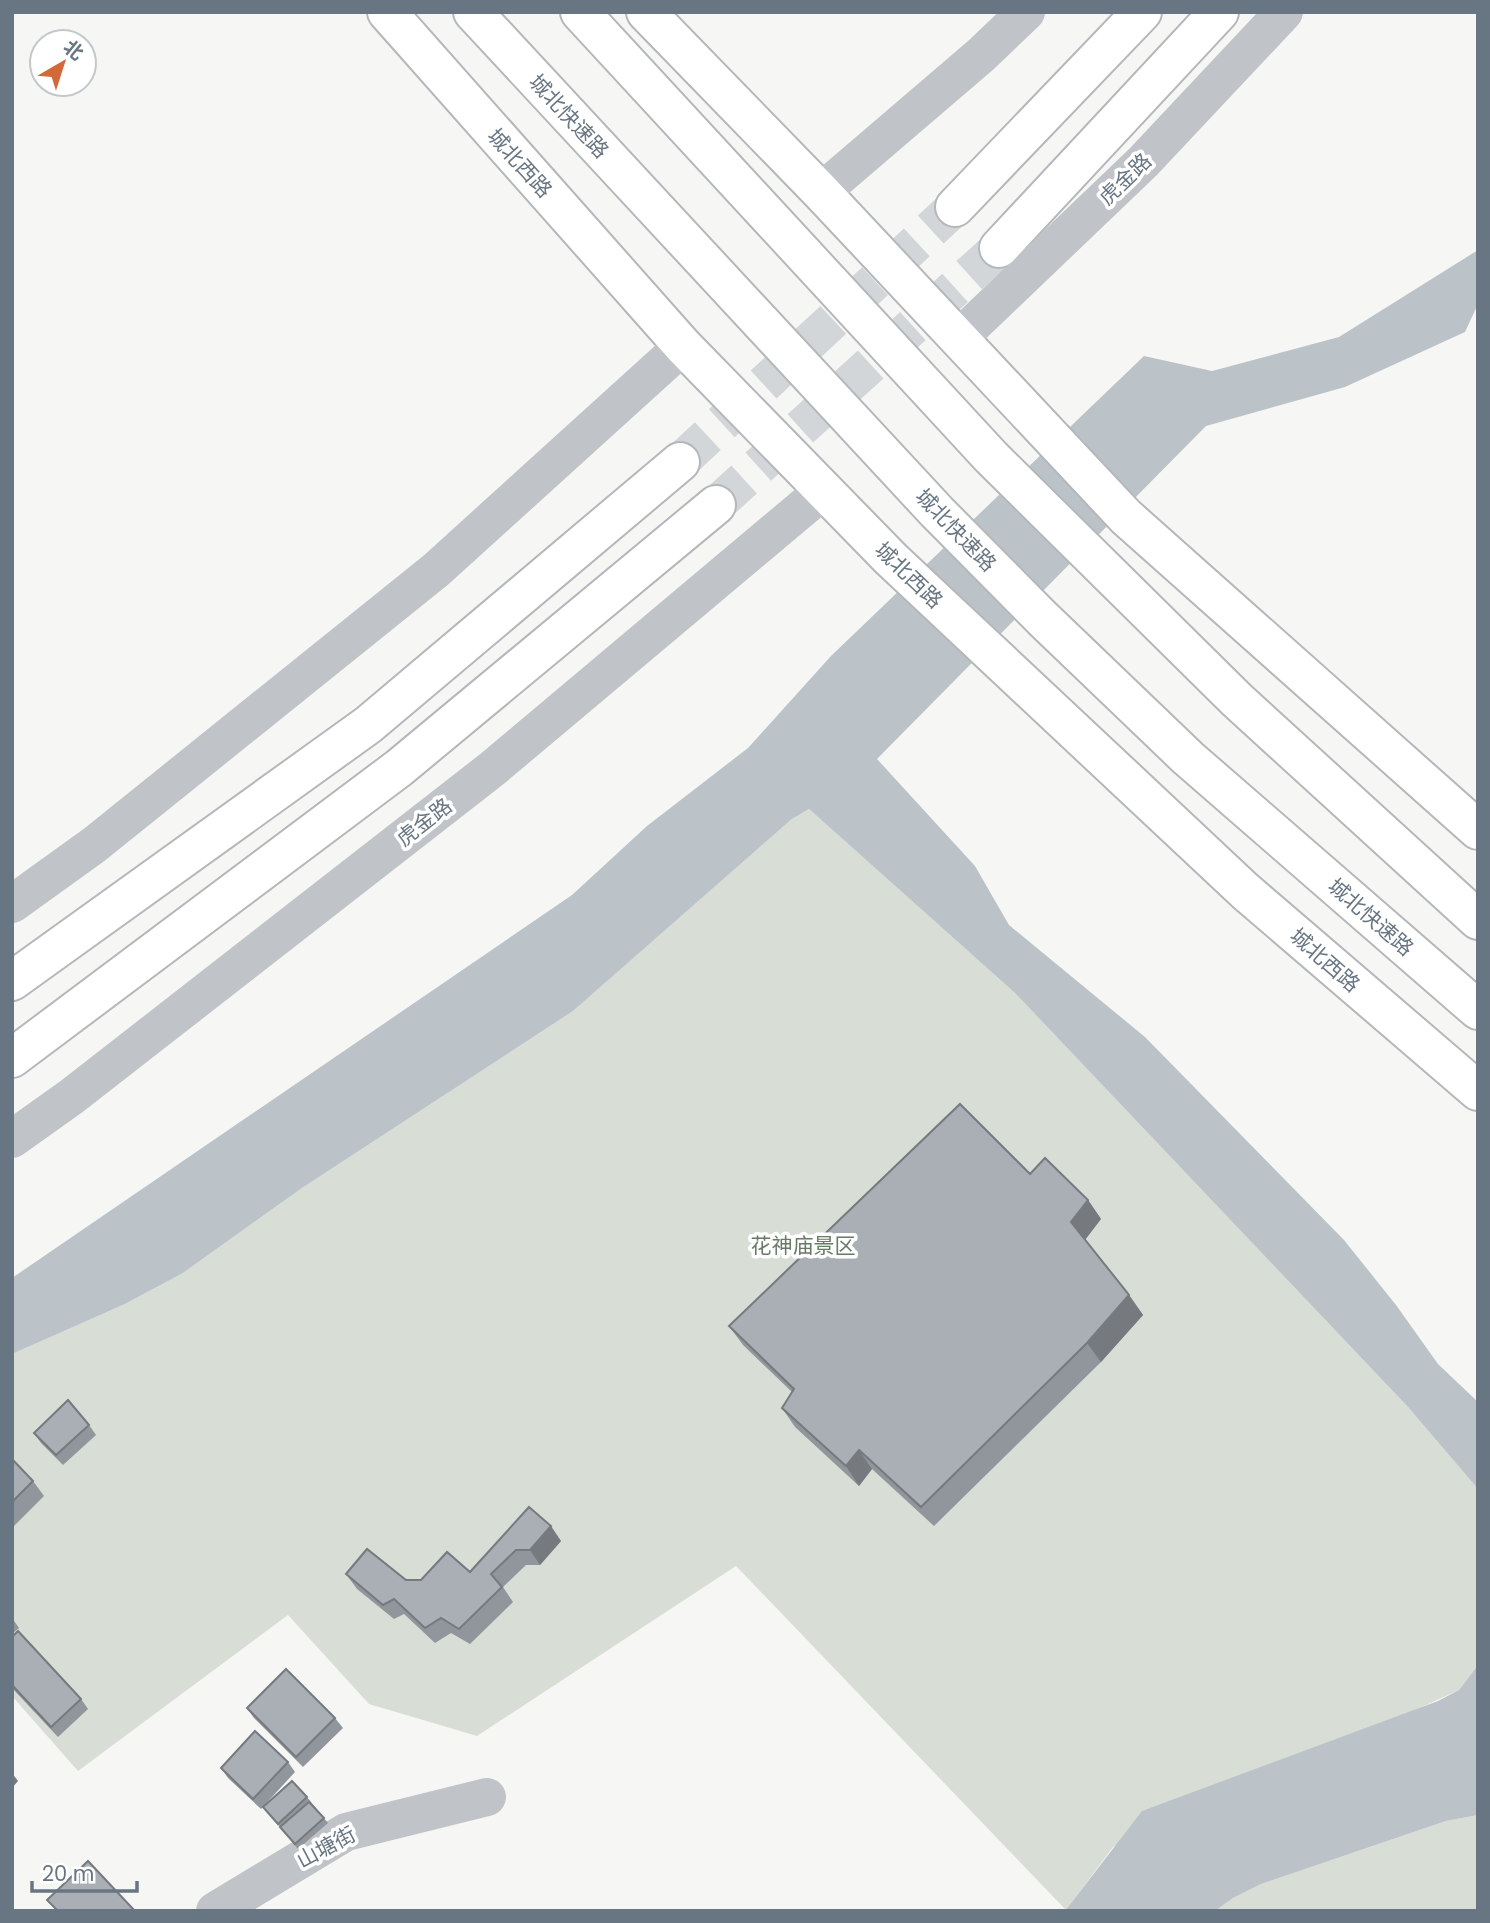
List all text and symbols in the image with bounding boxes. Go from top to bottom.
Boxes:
north arrow [28,28,98,98]
text: 北 [57,34,89,67]
street label: 城北快速路 [523,68,615,164]
street label: 城北西路 [481,122,559,204]
street label: 虎金路 [1092,147,1158,211]
street label: 城北快速路 [909,482,1003,578]
street label: 城北西路 [869,535,949,615]
street label: 虎金路 [390,791,458,853]
street label: 城北快速路 [1322,872,1420,962]
street label: 城北西路 [1284,922,1366,998]
park label: 花神庙景区 [751,1231,856,1260]
street label: 山塘街 [291,1819,361,1875]
scale bar [32,1850,136,1894]
text: 20 m [42,1859,95,1888]

